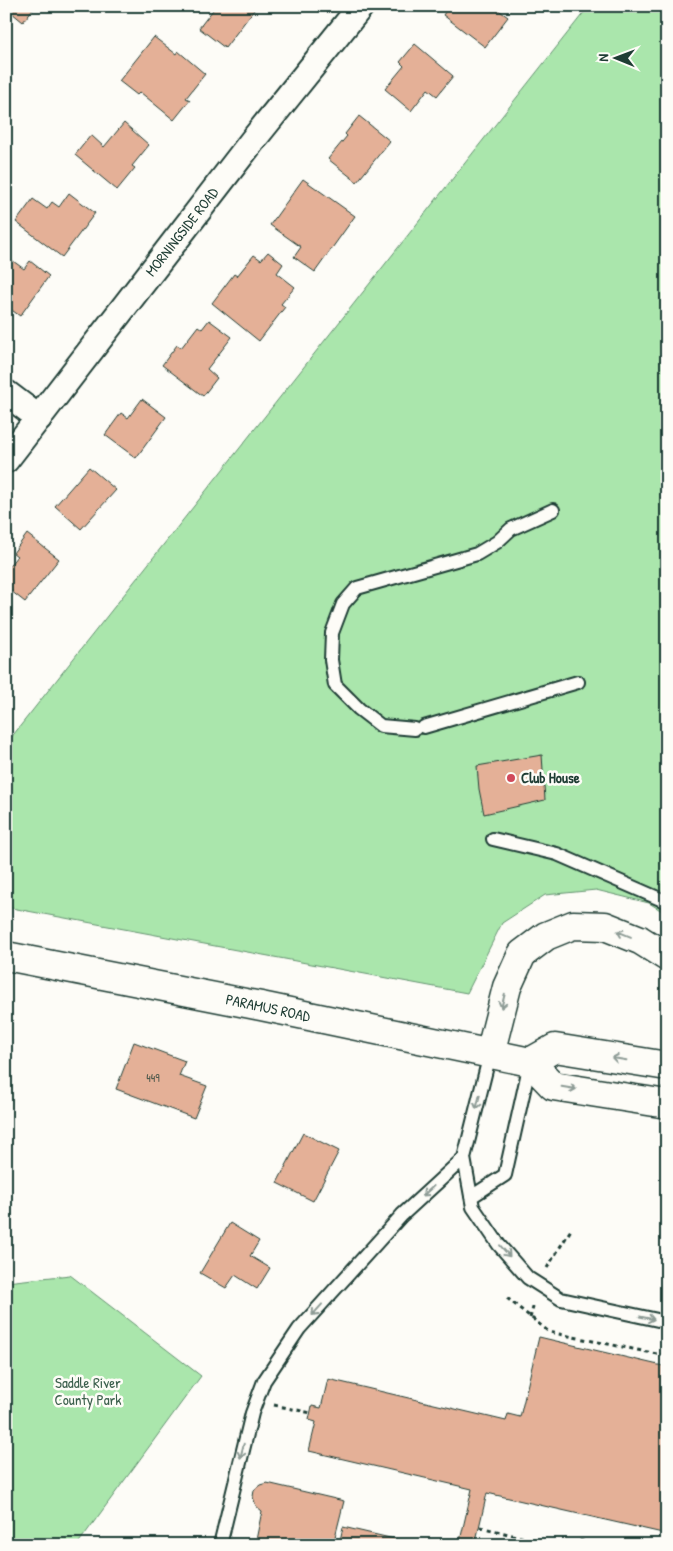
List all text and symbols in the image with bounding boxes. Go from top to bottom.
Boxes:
north arrow [590,32,640,82]
text: N [593,53,612,62]
street label: MORNINGSIDE ROAD [140,182,224,281]
place label: Club House [521,767,580,788]
marker: Club House [505,772,517,784]
one-way arrow [617,929,632,938]
street label: PARAMUS ROAD [224,988,313,1027]
one-way arrow [498,993,507,1009]
one-way arrow [611,1053,627,1063]
house number: 449 [146,1069,160,1086]
one-way arrow [560,1084,576,1094]
one-way arrow [473,1093,483,1109]
one-way arrow [422,1185,435,1197]
one-way arrow [499,1245,511,1258]
one-way arrow [311,1303,323,1316]
one-way arrow [639,1314,655,1323]
park label: Saddle River County Park [54,1372,122,1410]
one-way arrow [237,1442,246,1458]

